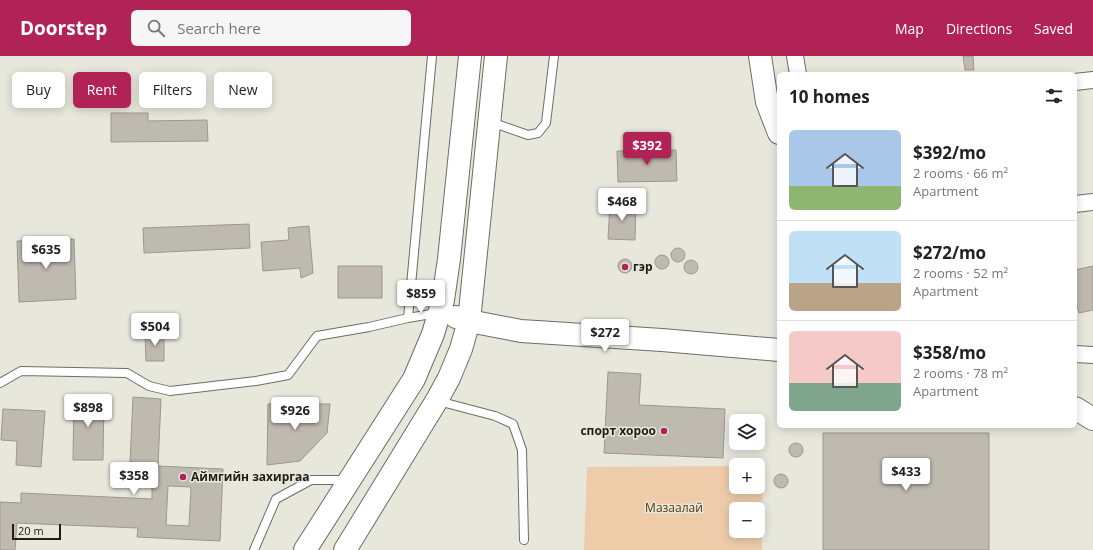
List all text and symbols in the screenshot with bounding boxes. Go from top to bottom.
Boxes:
search box [131,10,411,46]
text: Doorstep [20,15,107,41]
icon: search [145,17,167,39]
text: Search here [177,18,261,38]
text: Map [895,19,924,38]
text: Directions [946,19,1012,38]
text: Saved [1034,19,1073,38]
chip: Buy [12,72,65,108]
chip: Rent [73,72,131,108]
chip: Filters [139,72,206,108]
chip: New [214,72,272,108]
text: 10 homes [789,85,870,108]
icon: filters [1043,85,1065,107]
pin: $392 [623,132,671,166]
text: $392 [632,136,662,154]
text: $392/mo [913,141,986,164]
icon: home [821,146,869,194]
text: 2 rooms · 66 m² [913,164,1008,182]
text: Apartment [913,182,978,200]
pin: $468 [598,188,646,222]
text: $468 [607,192,637,210]
pin: $635 [22,236,70,270]
text: $635 [31,240,61,258]
text: $272/mo [913,241,986,264]
icon: home [821,247,869,295]
place label: гэр [633,258,653,275]
marker: гэр [620,262,630,272]
text: 2 rooms · 52 m² [913,264,1008,282]
pin: $859 [397,280,445,314]
text: Apartment [913,282,978,300]
text: $859 [406,284,436,302]
pin: $504 [131,313,179,347]
text: $504 [140,317,170,335]
pin: $272 [581,319,629,353]
text: $272 [590,323,620,341]
text: $358/mo [913,341,986,364]
icon: home [821,347,869,395]
text: 2 rooms · 78 m² [913,364,1008,382]
text: Apartment [913,382,978,400]
pin: $898 [64,394,112,428]
pin: $926 [271,397,319,431]
text: $898 [73,398,103,416]
text: $926 [280,401,310,419]
map controls [729,414,765,538]
button: layers [729,414,765,450]
place label: спорт хороо [580,422,656,439]
marker: спорт хороо [659,426,669,436]
button: + [729,458,765,494]
pin: $433 [882,458,930,492]
pin: $358 [110,462,158,496]
text: $433 [891,462,921,480]
text: $358 [119,466,149,484]
place label: Аймгийн захиргаа [191,468,309,485]
marker: Аймгийн захиргаа [178,472,188,482]
park label: Мазаалай [645,499,703,516]
button: − [729,502,765,538]
scale bar [12,522,61,541]
text: 20 m [18,523,44,538]

